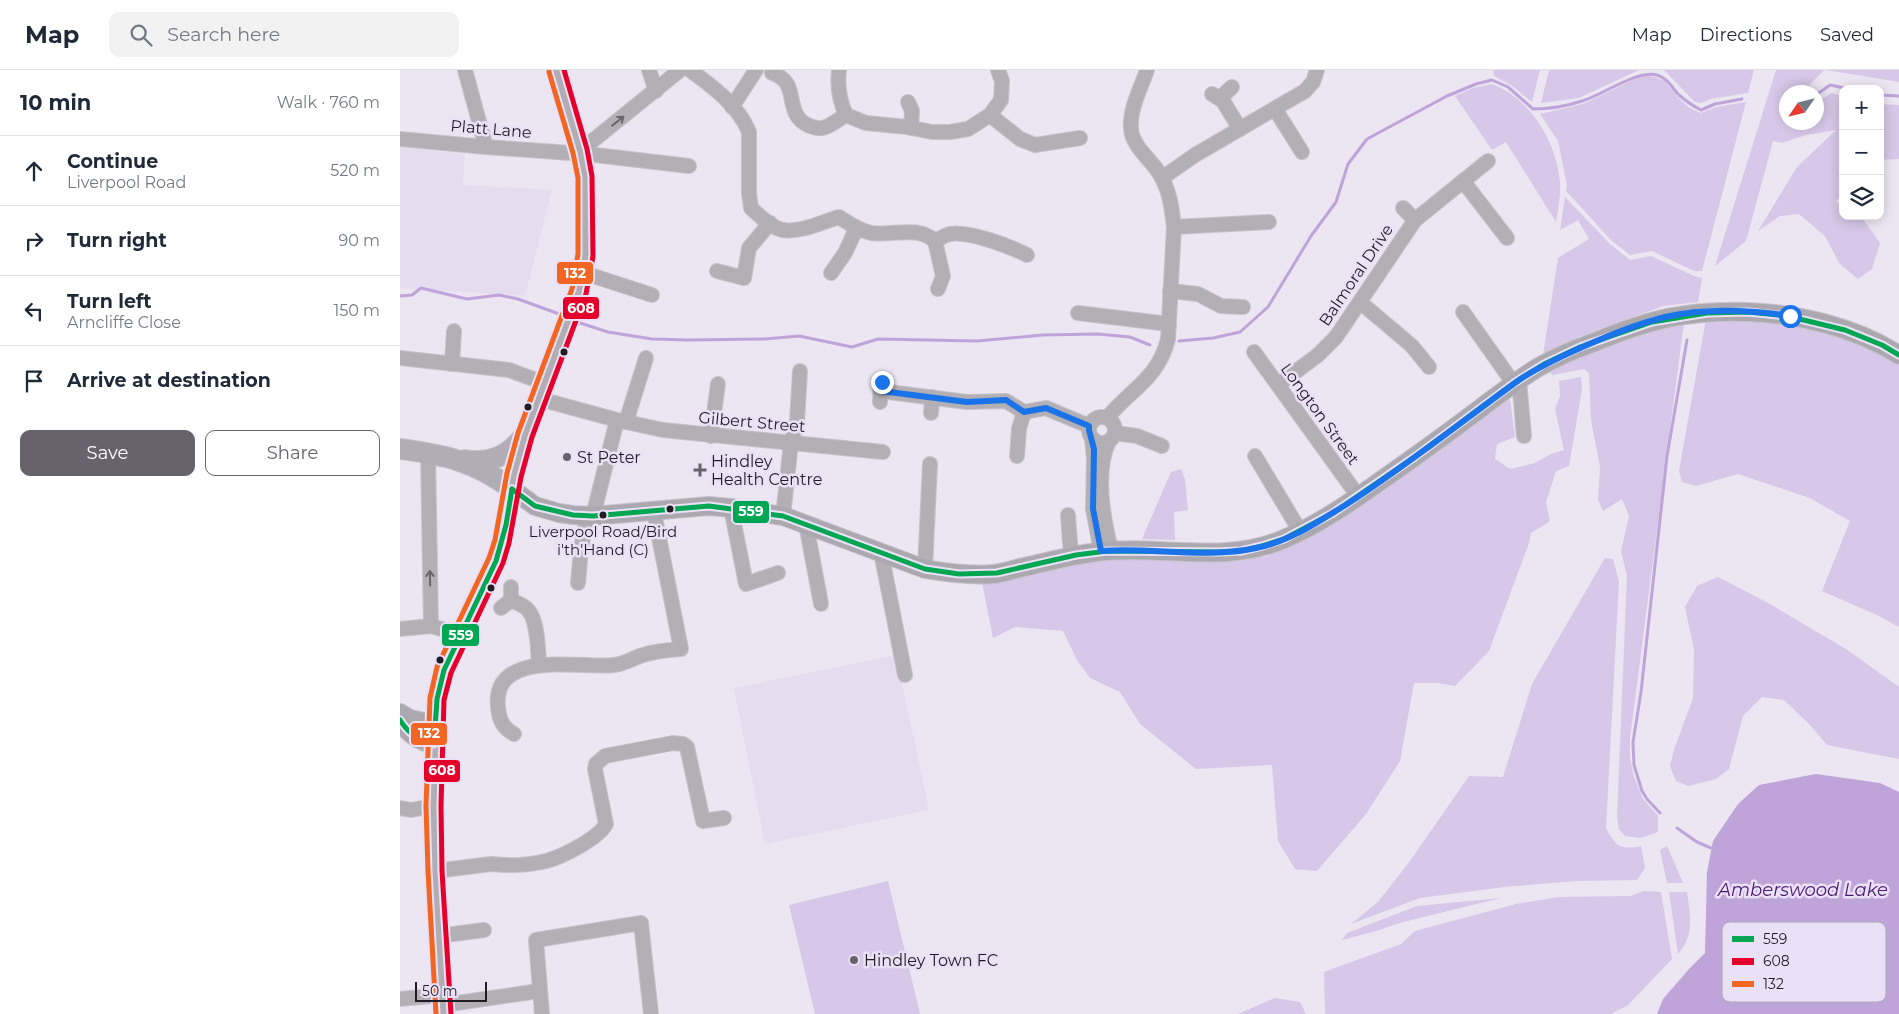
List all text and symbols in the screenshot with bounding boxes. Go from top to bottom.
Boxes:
search box [109,12,459,57]
text: Map [25,20,79,49]
icon: search [127,21,155,49]
text: Search here [167,23,280,46]
text: Map [1632,24,1672,46]
text: Directions [1700,24,1792,46]
text: Saved [1820,24,1874,46]
north arrow [1779,85,1824,130]
map controls [1839,85,1884,220]
button: + [1839,85,1884,130]
text: 10 min [20,90,91,115]
text: Walk · 760 m [277,93,380,112]
street label: Platt Lane [450,116,532,142]
one-way arrow [611,116,624,127]
button: − [1839,130,1884,175]
text: Continue [67,150,158,173]
icon: ahead [20,157,48,185]
text: 520 m [330,161,380,180]
text: Liverpool Road [67,173,186,192]
button: layers [1839,175,1884,220]
street label: Balmoral Drive [1315,221,1397,329]
icon: right [20,227,48,255]
text: Turn right [67,229,167,252]
text: 90 m [338,231,380,250]
line badge: 132 [556,261,594,285]
text: 132 [564,264,586,282]
text: Turn left [67,290,152,313]
line badge: 608 [562,296,600,320]
icon: left [20,297,48,325]
text: 608 [567,299,595,317]
text: 150 m [333,301,380,320]
route start [1779,305,1802,328]
text: Arncliffe Close [67,313,181,332]
unlabelled marker [559,347,569,357]
street label: Longton Street [1277,360,1363,469]
icon: arrive [20,367,48,395]
text: Arrive at destination [67,369,271,392]
route end [871,371,894,394]
unlabelled marker [523,402,533,412]
street label: Gilbert Street [698,408,807,436]
button: Save [20,430,195,476]
button: Share [205,430,380,476]
place label: St Peter [577,448,641,467]
marker: St Peter [561,451,573,463]
place label: Hindley Health Centre [711,452,822,489]
marker: Hindley Health Centre [693,463,707,477]
line badge: 559 [732,500,770,524]
text: 559 [738,502,764,520]
unlabelled marker [665,504,675,514]
marker: Liverpool Road/Bird i'th'Hand (C) [598,510,608,520]
place label: Liverpool Road/Bird i'th'Hand (C) [529,522,677,559]
one-way arrow [425,570,435,586]
unlabelled marker [486,583,496,593]
line badge: 559 [441,623,480,647]
text: 559 [448,626,474,644]
unlabelled marker [435,655,445,665]
line badge: 132 [410,722,448,746]
text: 132 [418,724,440,742]
line badge: 608 [423,759,461,783]
text: 608 [428,761,456,779]
water label: Amberswood Lake [1717,879,1888,901]
legend [1722,922,1886,1002]
text: 559 [1763,930,1787,948]
place label: Hindley Town FC [864,951,998,970]
text: 608 [1763,952,1790,970]
marker: Hindley Town FC [848,954,860,966]
text: 132 [1763,975,1784,993]
scale bar [415,979,488,1002]
text: 50 m [422,982,458,1000]

